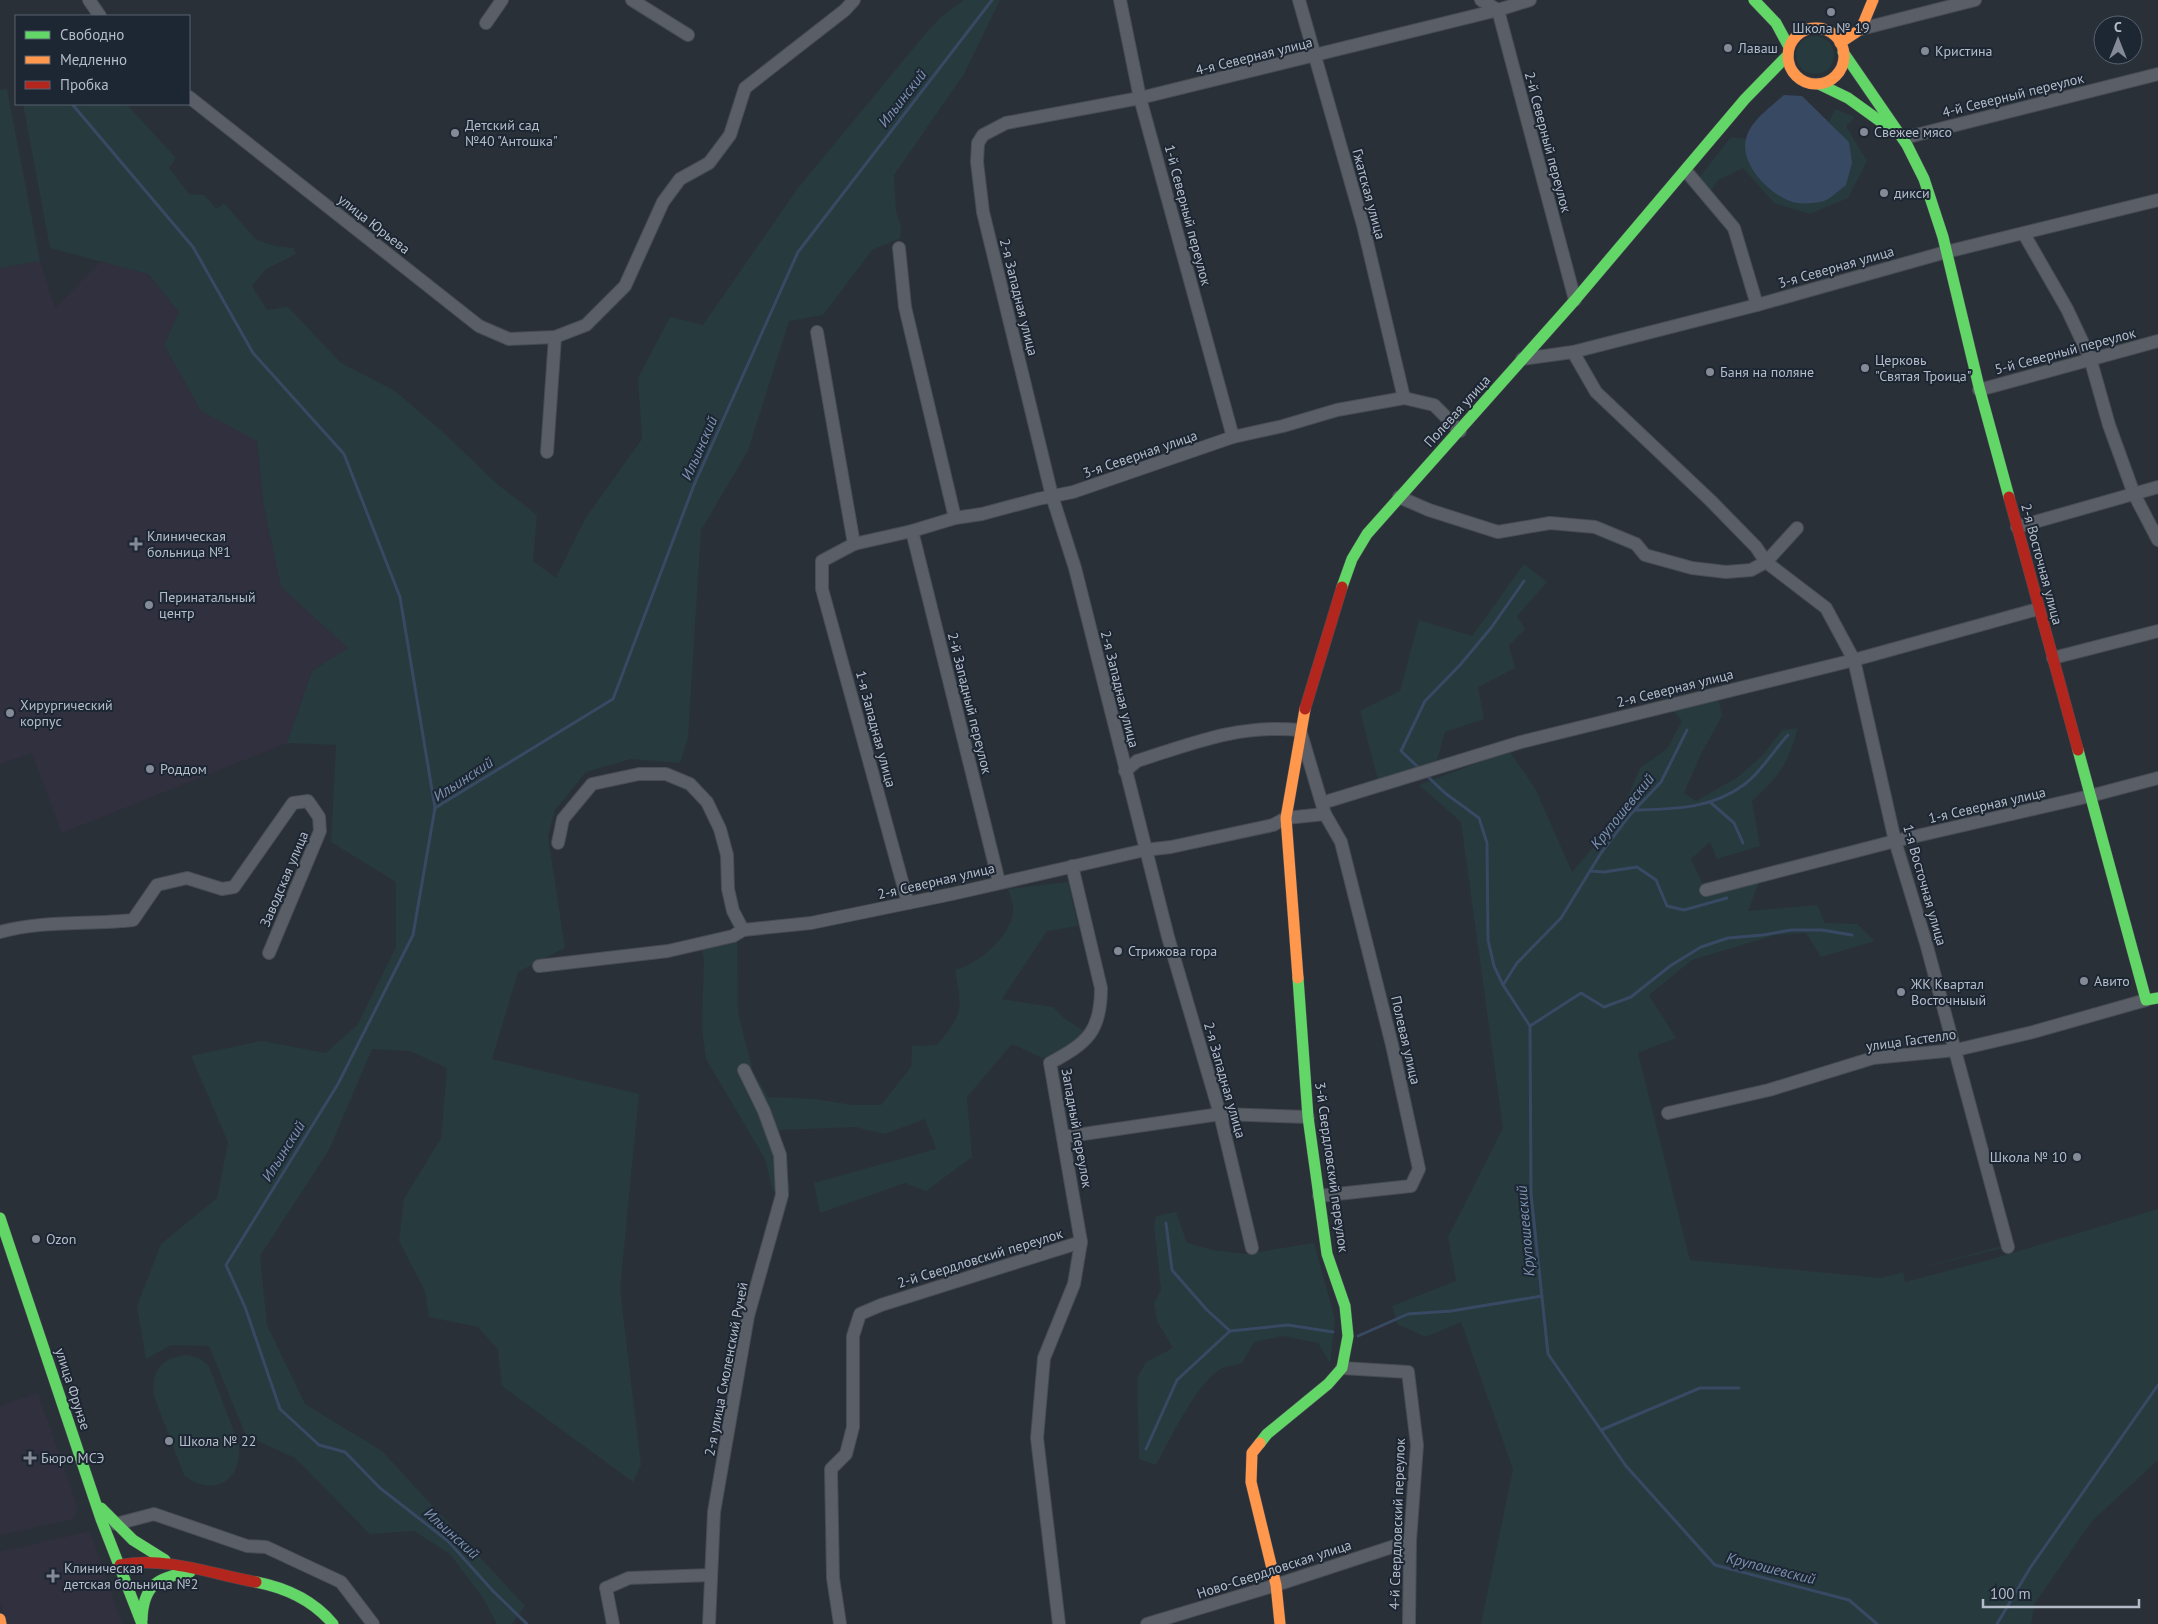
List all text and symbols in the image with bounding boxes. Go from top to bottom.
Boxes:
marker: Школа № 19 [1825,6,1837,18]
legend [15,15,190,105]
north arrow [2093,15,2143,65]
text: С [2114,18,2122,36]
place label: Школа № 19 [1792,19,1870,37]
text: Свободно [60,25,124,44]
street label: 4-я Северная улица [1194,33,1314,79]
place label: Лаваш [1737,39,1778,57]
marker: Лаваш [1722,42,1734,54]
place label: Кристина [1935,42,1993,60]
marker: Кристина [1919,45,1931,57]
text: Медленно [60,50,127,69]
water label: Ильинский [874,65,931,131]
street label: 4-й Северный переулок [1940,69,2086,121]
street label: 2-й Северный переулок [1521,70,1576,215]
text: Пробка [60,75,109,94]
place label: Детский сад №40 "Антошка" [465,116,558,150]
place label: Свежее мясо [1874,123,1952,141]
marker: Свежее мясо [1858,126,1870,138]
marker: Детский сад №40 "Антошка" [449,127,461,139]
street label: 1-й Северный переулок [1161,143,1216,288]
street label: Гжатская улица [1348,147,1390,241]
place label: дикси [1894,184,1930,202]
marker: дикси [1878,187,1890,199]
street label: улица Юрьева [334,190,414,258]
street label: 2-я Западная улица [996,237,1042,357]
street label: 3-я Северная улица [1776,242,1896,292]
street label: 5-й Северный переулок [1993,323,2138,378]
place label: Церковь "Святая Троица" [1875,351,1972,385]
marker: Церковь "Святая Троица" [1859,362,1871,374]
place label: Баня на поляне [1720,363,1814,381]
marker: Баня на поляне [1704,366,1716,378]
street label: Полевая улица [1420,371,1494,451]
water label: Ильинский [677,413,722,483]
street label: 3-я Северная улица [1080,426,1200,482]
street label: 2-я Восточная улица [2017,501,2067,627]
place label: Клиническая больница №1 [147,527,231,561]
marker: Клиническая больница №1 [129,537,143,551]
place label: Перинатальный центр [159,588,256,622]
marker: Перинатальный центр [143,599,155,611]
street label: 2-я Западная улица [1097,629,1143,749]
street label: 2-й Западный переулок [944,630,996,776]
street label: 2-я Северная улица [1615,665,1735,711]
street label: 1-я Западная улица [852,669,900,789]
place label: Хирургический корпус [20,696,113,730]
marker: Хирургический корпус [4,707,16,719]
water label: Ильинский [429,752,497,805]
place label: Роддом [160,760,207,778]
marker: Роддом [144,763,156,775]
water label: Крупошевский [1586,769,1658,852]
street label: 1-я Северная улица [1927,783,2047,827]
street label: 1-я Восточная улица [1899,822,1951,948]
street label: Заводская улица [256,828,312,930]
street label: 2-я Северная улица [876,859,996,903]
place label: Стрижова гора [1128,942,1217,960]
marker: Стрижова гора [1112,945,1124,957]
place label: Авито [2094,972,2130,990]
place label: ЖК Квартал Восточныый [1910,975,1986,1009]
marker: Авито [2078,975,2090,987]
marker: ЖК Квартал Восточныый [1895,986,1907,998]
street label: Полевая улица [1387,994,1425,1086]
street label: 2-я Западная улица [1200,1020,1250,1140]
street label: улица Гастелло [1865,1025,1957,1055]
street label: Западный переулок [1058,1067,1096,1190]
street label: 3-й Свердловский переулок [1311,1081,1353,1254]
water label: Ильинский [257,1117,309,1185]
place label: Школа № 10 [1990,1148,2067,1166]
marker: Школа № 10 [2071,1151,2083,1163]
water label: Крупошевский [1512,1184,1538,1277]
street label: 2-й Свердловский переулок [895,1224,1065,1292]
place label: Ozon [46,1230,76,1248]
marker: Ozon [30,1233,42,1245]
street label: 2-я улица Смоленский Ручей [700,1281,752,1457]
street label: улица Фрунзе [51,1346,95,1432]
place label: Школа № 22 [179,1432,256,1450]
marker: Школа № 22 [163,1435,175,1447]
street label: 4-й Свердловский переулок [1385,1438,1409,1610]
place label: Бюро МСЭ [41,1449,104,1467]
marker: Бюро МСЭ [23,1451,37,1465]
water label: Ильинский [420,1503,484,1563]
street label: Ново-Свердловская улица [1194,1535,1354,1603]
water label: Крупошевский [1724,1548,1818,1588]
place label: Клиническая детская больница №2 [64,1559,198,1593]
marker: Клиническая детская больница №2 [46,1569,60,1583]
scale bar [1983,1576,2139,1608]
text: 100 m [1990,1584,2031,1603]

